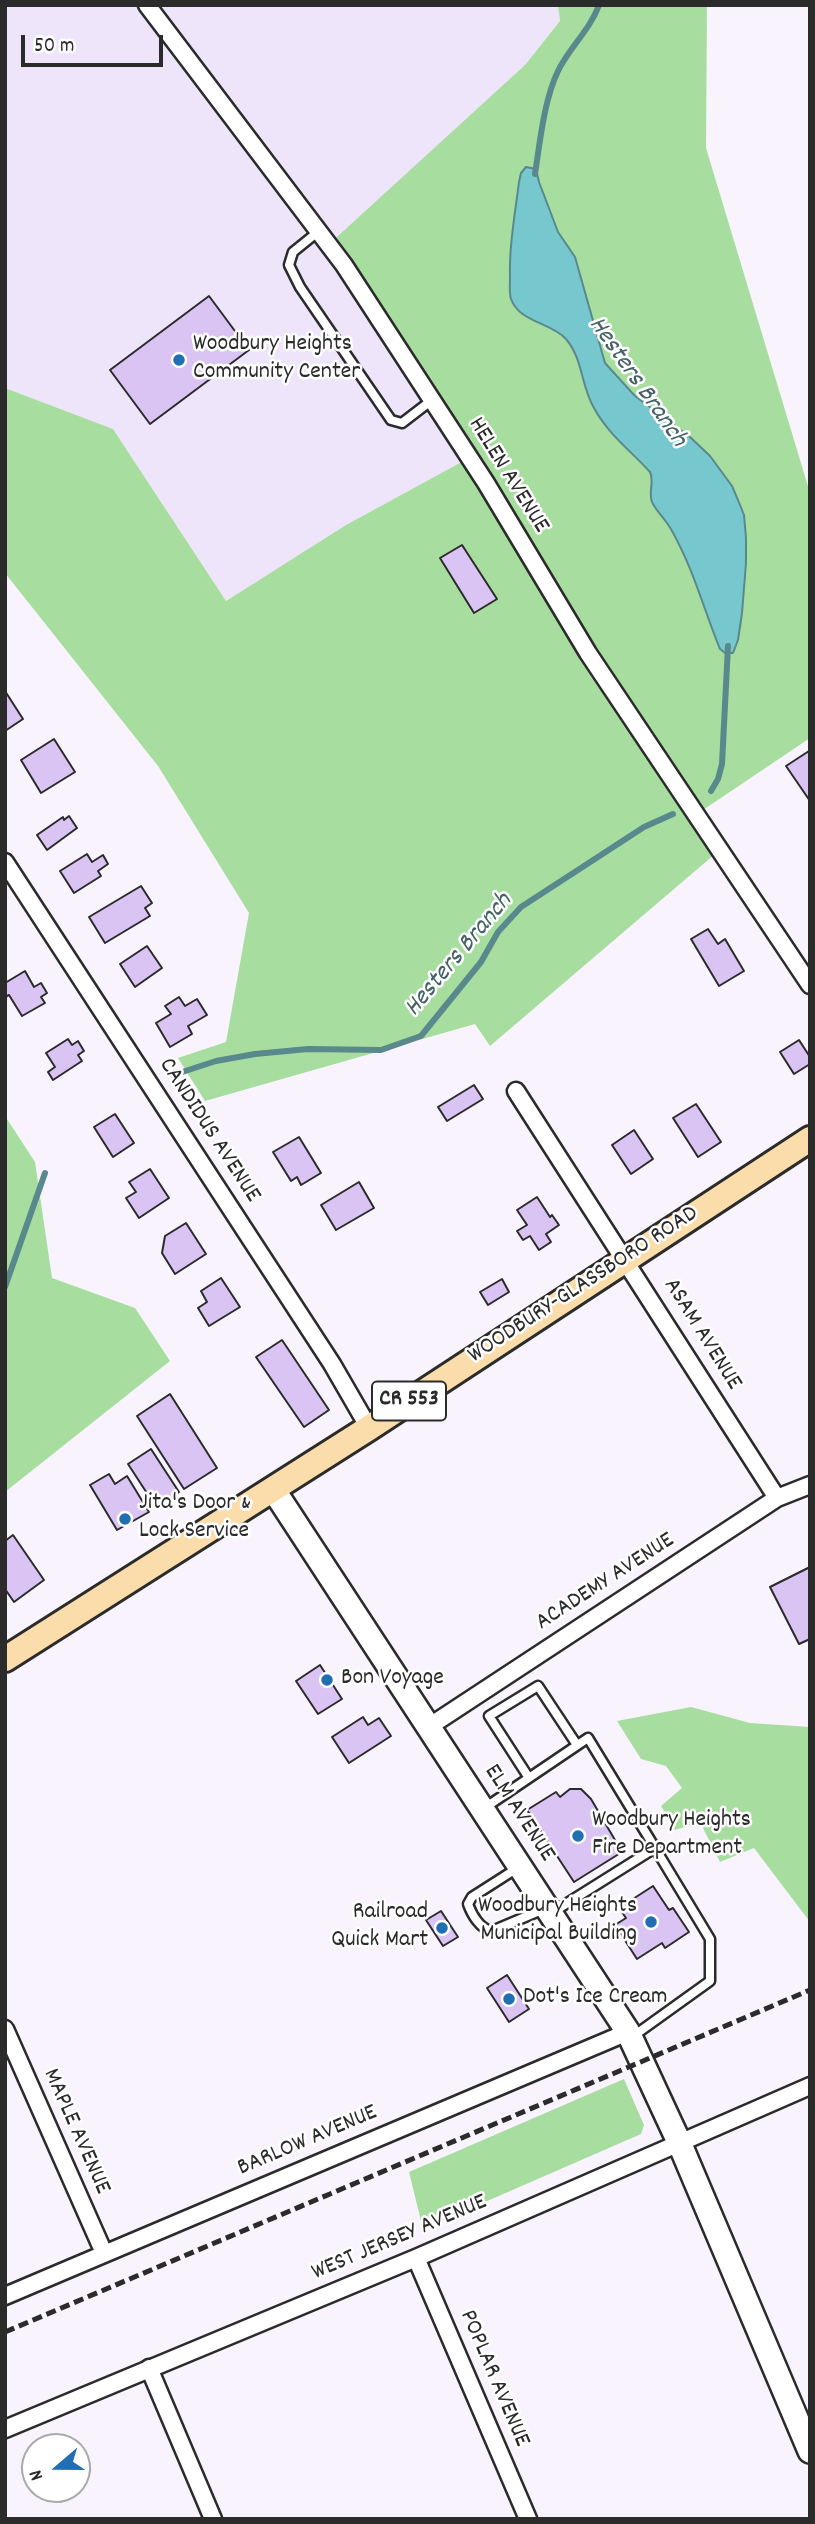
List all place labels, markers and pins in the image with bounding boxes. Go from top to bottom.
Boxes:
place label: Woodbury Heights Community Center [193,332,360,388]
marker: Woodbury Heights Community Center [171,352,187,368]
place label: Jita's Door & Lock Service [139,1491,251,1547]
marker: Jita's Door & Lock Service [117,1511,133,1527]
place label: Bon Voyage [341,1666,444,1694]
marker: Bon Voyage [319,1672,335,1688]
place label: Woodbury Heights Fire Department [592,1808,751,1864]
marker: Woodbury Heights Fire Department [570,1828,586,1844]
place label: Woodbury Heights Municipal Building [478,1894,637,1950]
place label: Railroad Quick Mart [331,1900,428,1956]
marker: Woodbury Heights Municipal Building [643,1914,659,1930]
marker: Railroad Quick Mart [434,1920,450,1936]
place label: Dot's Ice Cream [523,1985,667,2013]
marker: Dot's Ice Cream [501,1991,517,2007]

